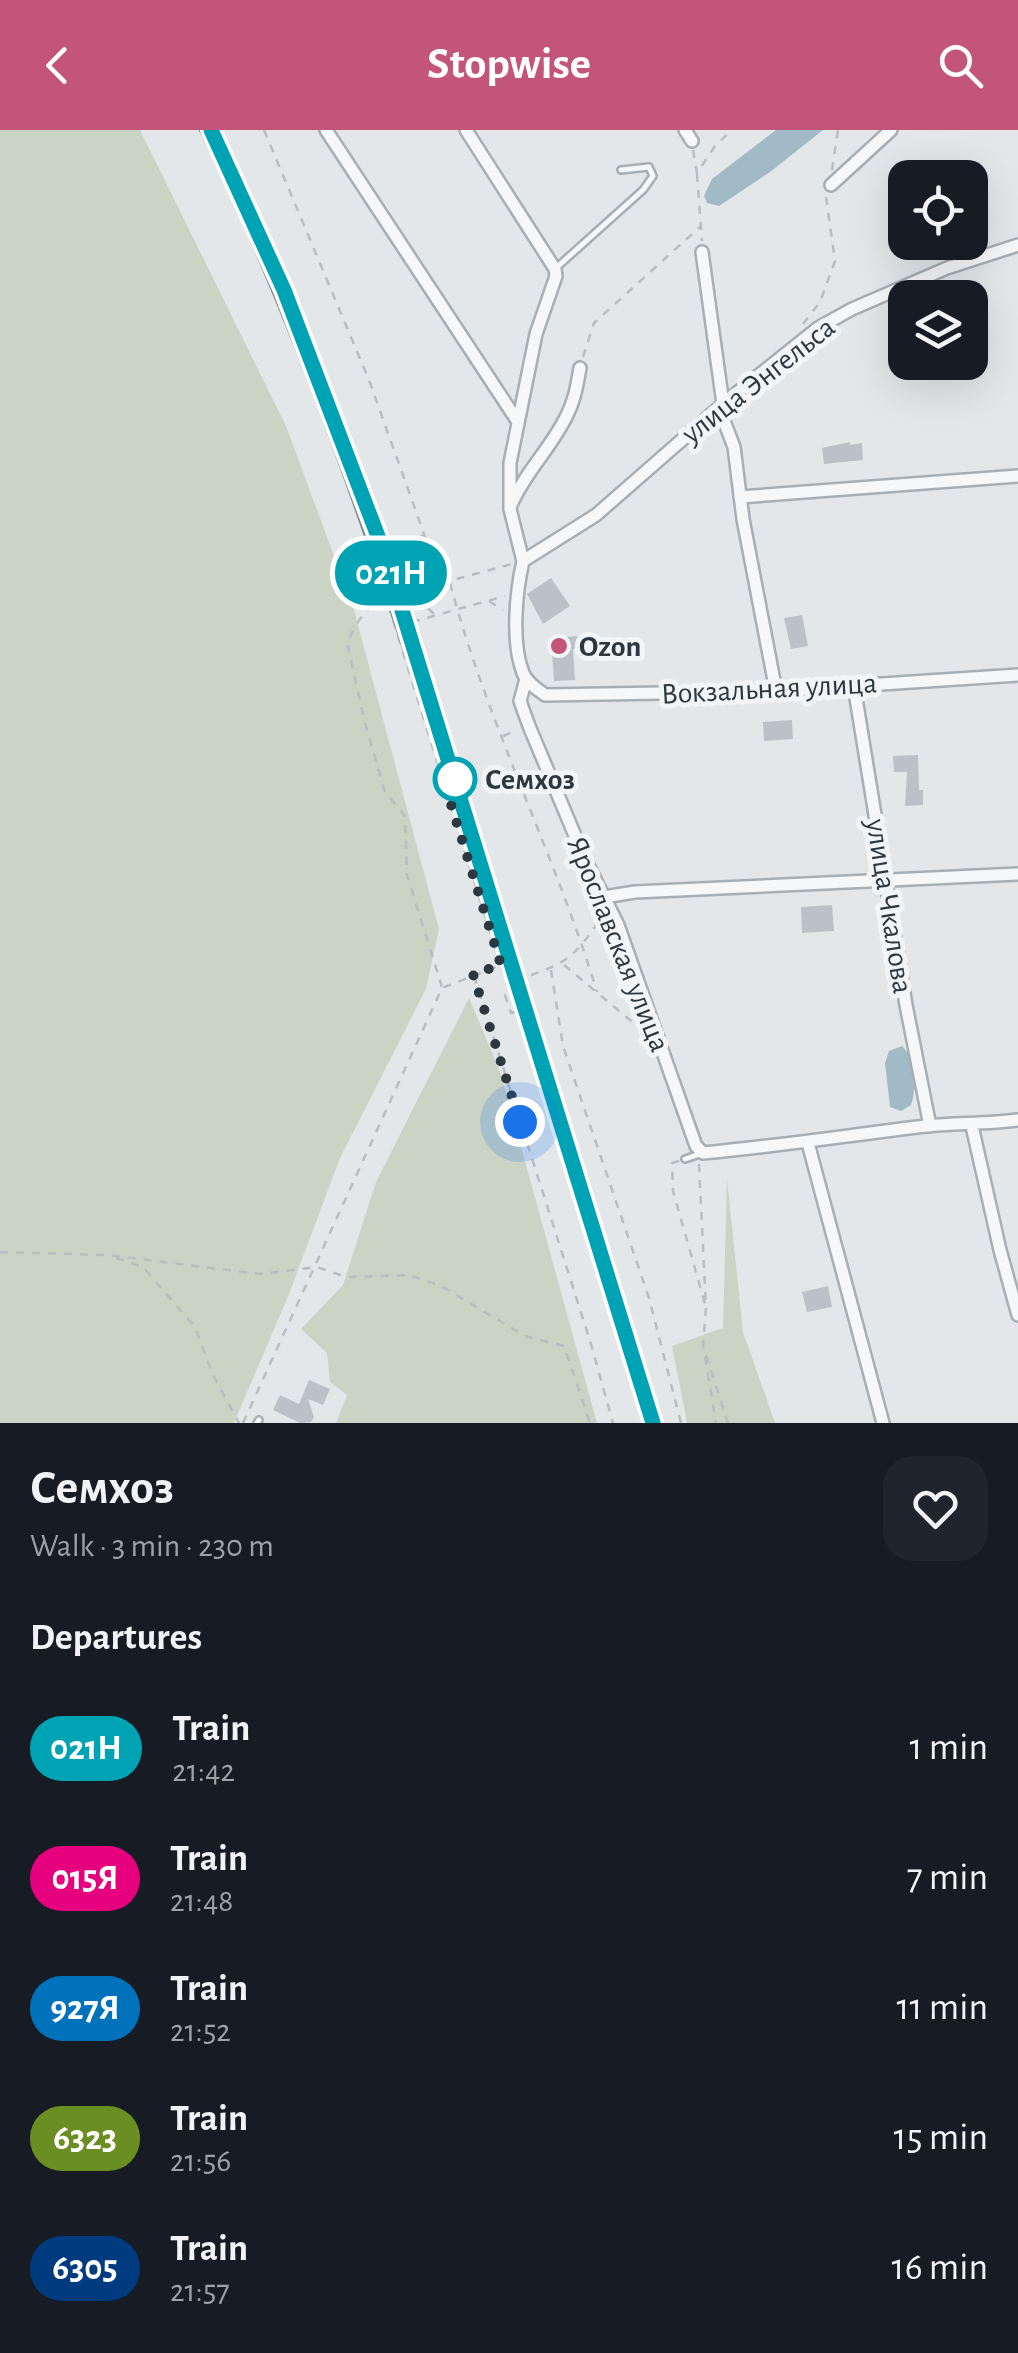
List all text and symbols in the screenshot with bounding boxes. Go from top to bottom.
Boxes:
icon: back [30,38,85,93]
icon: search [933,38,988,93]
text: Stopwise [427,42,591,87]
map controls [888,160,988,380]
button: locate [888,160,988,260]
button: layers [888,280,988,380]
street label: улица Энгельса [676,312,841,450]
line badge: 021Н [321,540,461,606]
text: 021Н [355,556,427,591]
place label: Ozon [579,632,641,662]
marker: Ozon [548,635,570,657]
street label: Вокзальная улица [660,668,878,710]
marker: Семхоз [434,758,476,800]
place label: Семхоз [485,765,575,795]
street label: улица Чкалова [860,816,918,996]
street label: Ярославская улица [561,832,675,1056]
your location [495,1097,545,1147]
button: heart [883,1456,988,1561]
text: Семхоз [30,1465,174,1513]
text: Walk · 3 min · 230 m [30,1530,274,1562]
text: Departures [30,1619,202,1657]
text: Train [172,1710,250,1748]
text: 1 min [909,1729,988,1767]
text: 021Н [50,1731,122,1766]
text: 21:42 [172,1755,235,1787]
text: Train [170,1840,248,1878]
text: 7 min [907,1859,988,1897]
text: 015Я [51,1861,119,1896]
text: 21:48 [170,1885,233,1917]
text: Train [170,1970,248,2008]
text: 11 min [896,1989,988,2027]
text: 927Я [50,1991,120,2026]
text: 21:52 [170,2015,231,2047]
text: Train [170,2100,248,2138]
text: 15 min [894,2119,988,2157]
text: 6323 [53,2121,117,2156]
text: 21:56 [170,2145,231,2177]
text: Train [170,2230,248,2268]
text: 16 min [892,2249,988,2287]
text: 6305 [52,2251,118,2286]
text: 21:57 [170,2275,230,2307]

